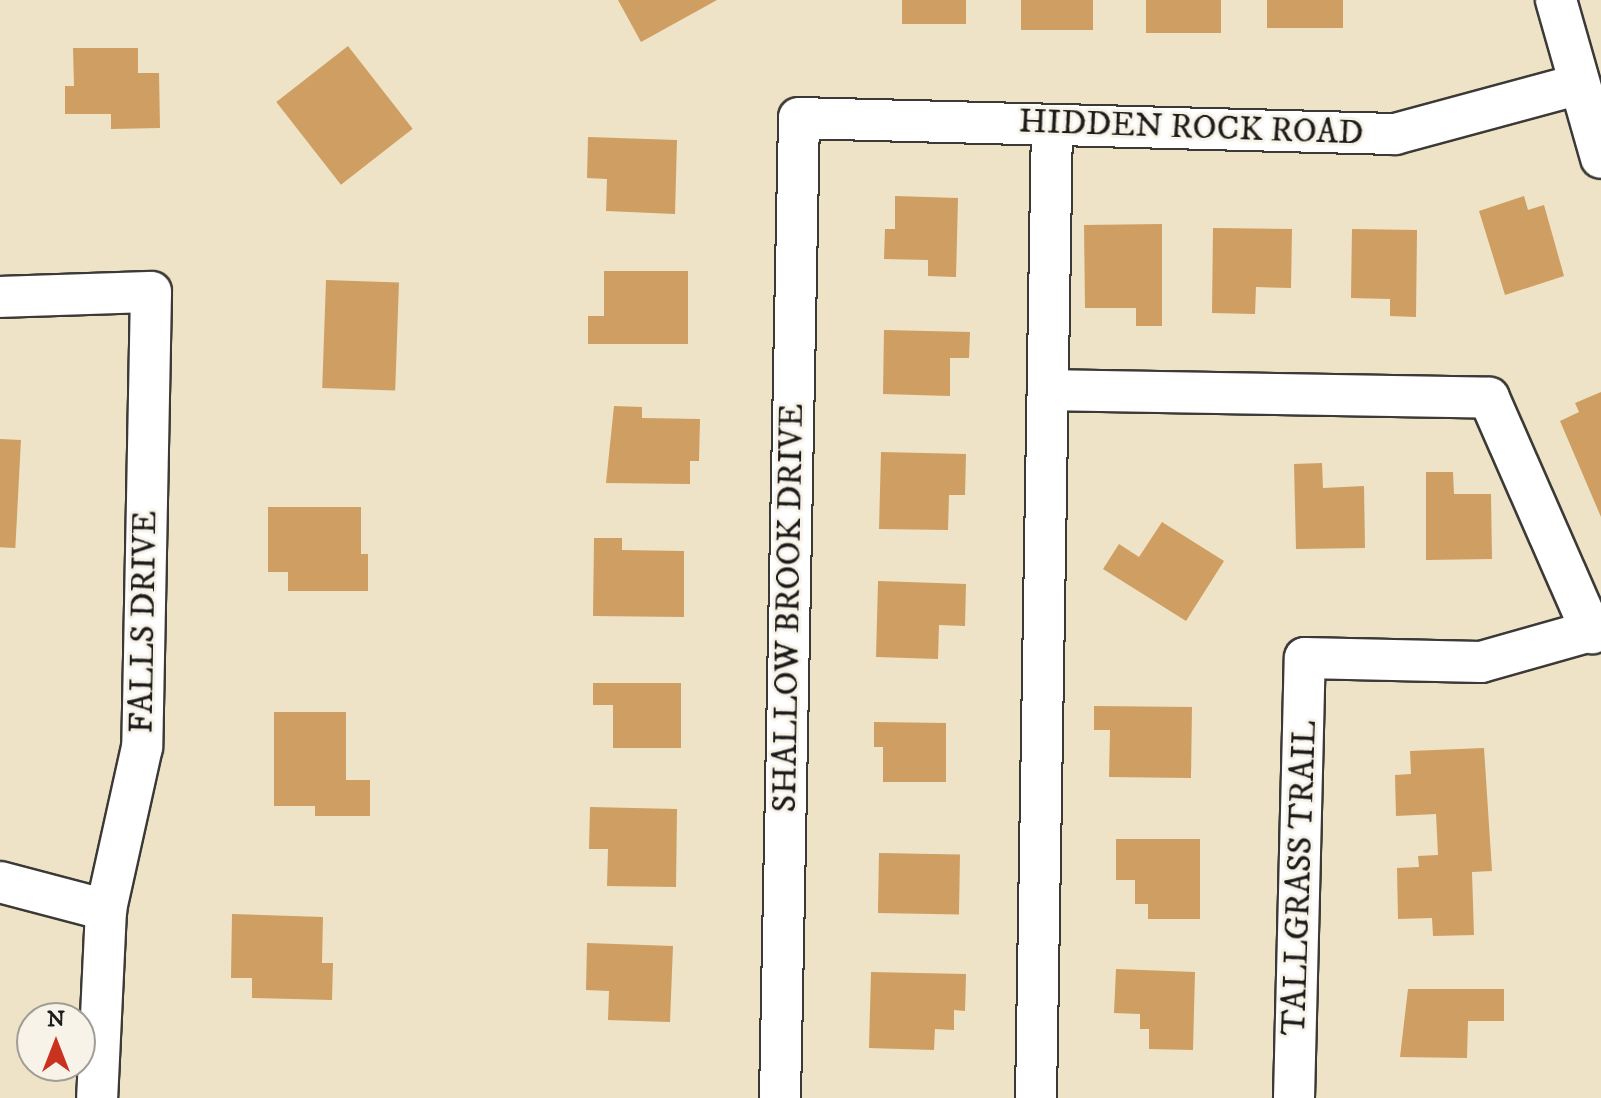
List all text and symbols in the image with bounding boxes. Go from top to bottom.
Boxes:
street label: HIDDEN ROCK ROAD [1018,102,1364,154]
street label: SHALLOW BROOK DRIVE [765,403,813,813]
street label: FALLS DRIVE [122,510,166,734]
street label: TALLGRASS TRAIL [1274,720,1326,1036]
north arrow [16,1002,96,1082]
text: N [47,1006,65,1033]

